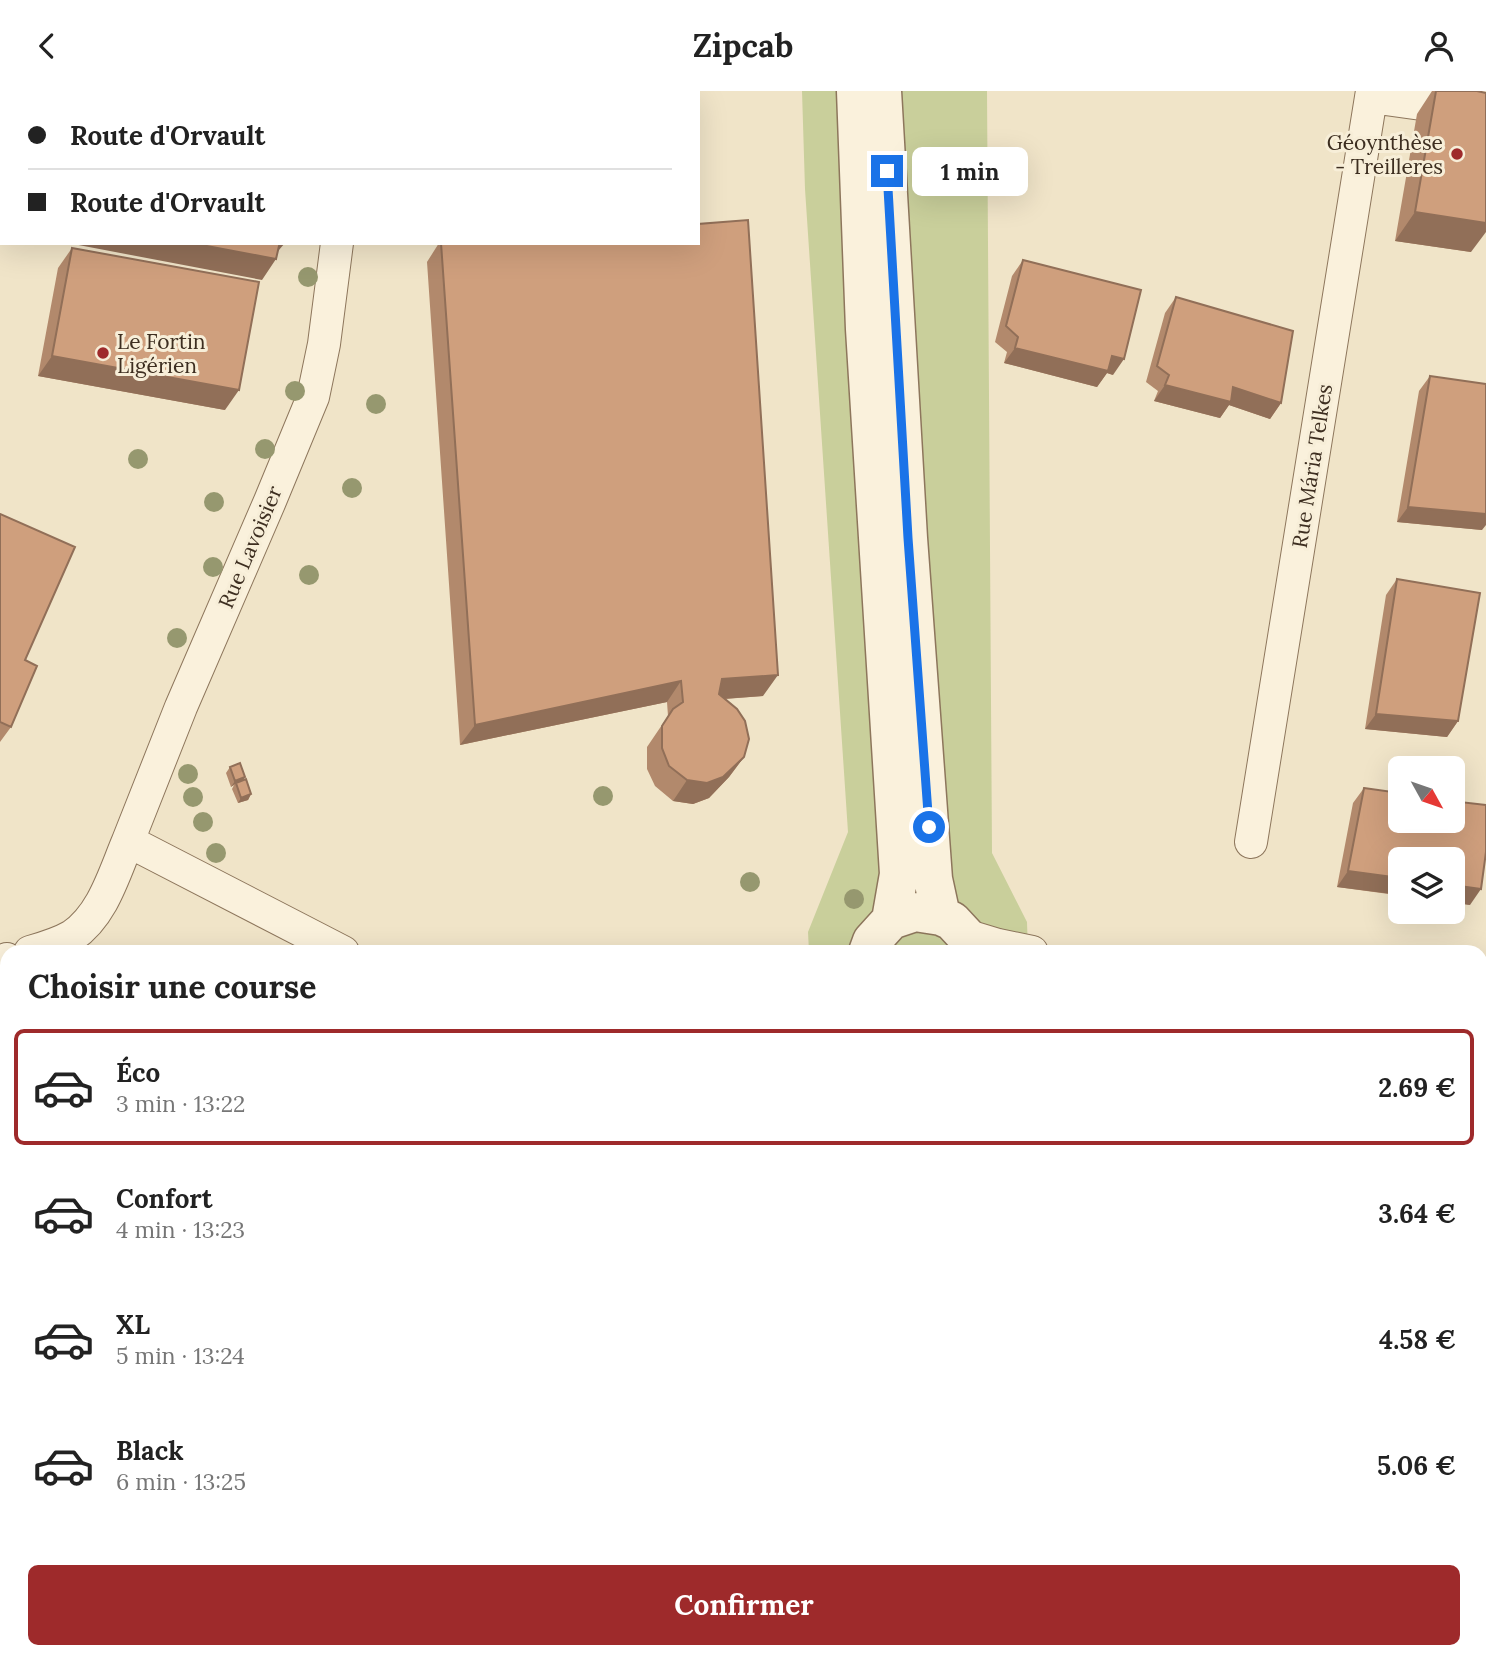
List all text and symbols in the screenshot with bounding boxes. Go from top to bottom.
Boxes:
text: Zipcab [693,25,793,66]
icon: back [28,27,66,65]
icon: person [1420,27,1458,65]
text: Route d'Orvault [70,119,265,152]
place label: Géoynthèse - Treilleres [1327,129,1443,180]
marker: Géoynthèse - Treilleres [1449,146,1465,162]
callout: 1 min [912,147,1027,195]
route end [871,155,903,187]
text: 1 min [941,157,999,186]
text: Route d'Orvault [70,186,265,219]
place label: Le Fortin Ligérien [117,328,206,379]
marker: Le Fortin Ligérien [95,345,111,361]
street label: Rue Mária Telkes [1286,382,1338,550]
street label: Rue Lavoisier [212,482,288,612]
north arrow [1388,756,1465,833]
map controls [1388,756,1465,924]
route start [913,811,945,843]
button: layers [1388,847,1465,924]
text: Choisir une course [28,966,316,1007]
icon: car [32,1056,95,1119]
text: Éco [116,1056,160,1089]
text: 2.69 € [1378,1071,1456,1104]
text: 3 min · 13:22 [116,1089,245,1118]
icon: car [32,1182,95,1245]
text: Confort [116,1182,213,1215]
text: 3.64 € [1378,1197,1456,1230]
text: 4 min · 13:23 [116,1215,245,1244]
icon: car [32,1308,95,1371]
text: XL [116,1308,150,1341]
text: 4.58 € [1379,1323,1456,1356]
text: 5 min · 13:24 [116,1341,245,1370]
icon: car [32,1434,95,1497]
text: Black [116,1434,184,1467]
text: 5.06 € [1377,1449,1456,1482]
text: 6 min · 13:25 [116,1467,246,1496]
button: Confirmer [28,1565,1460,1645]

